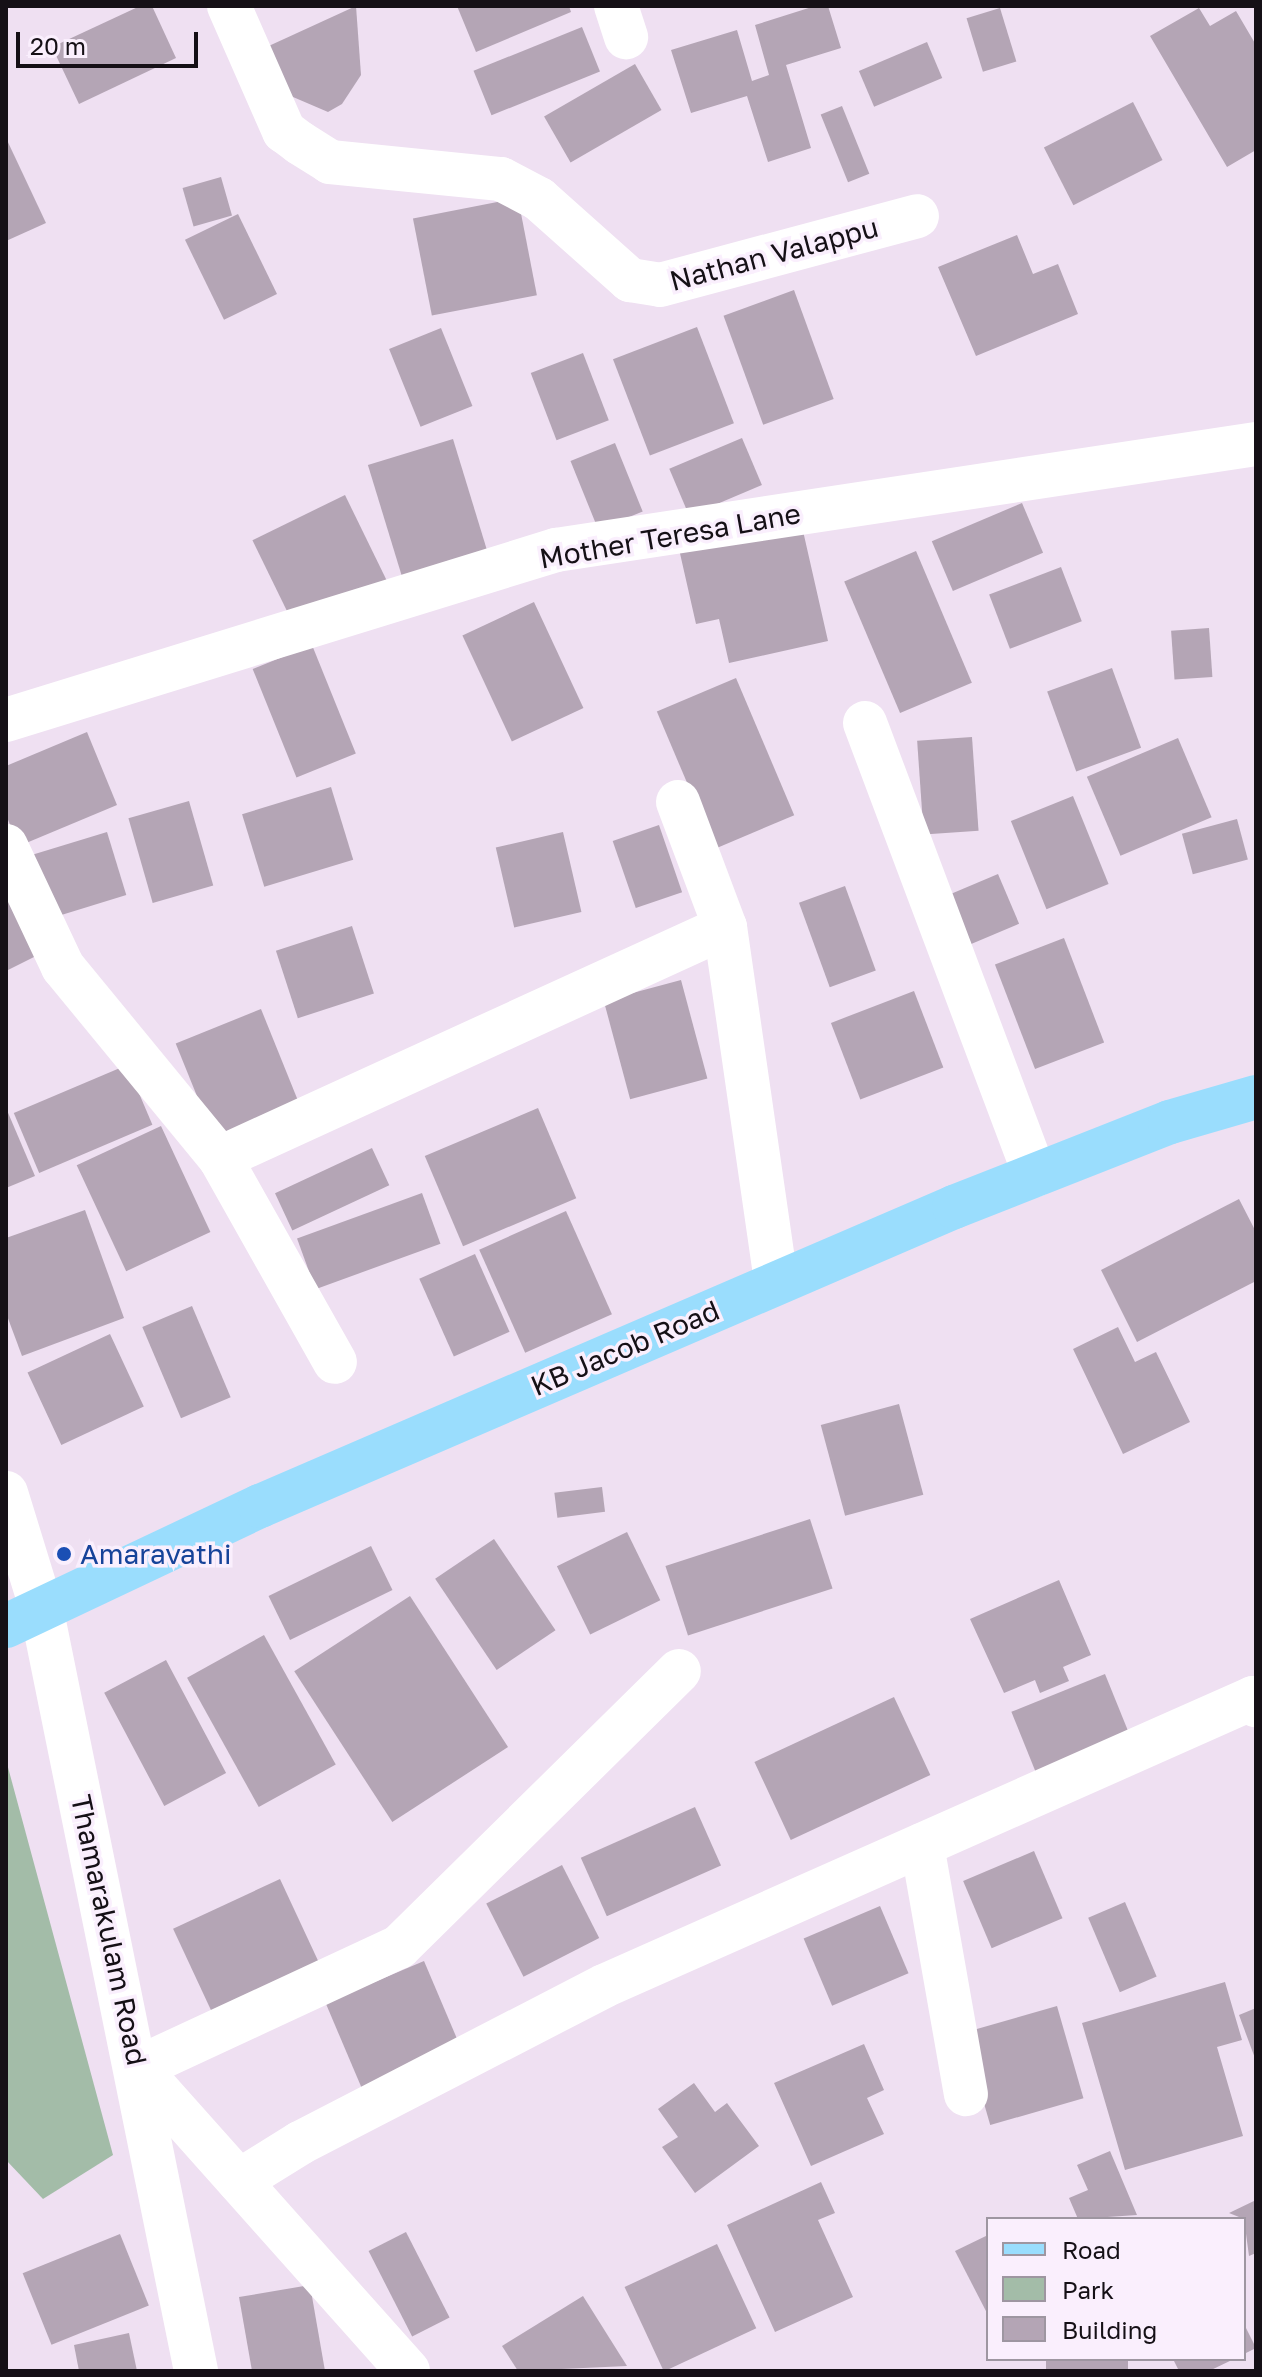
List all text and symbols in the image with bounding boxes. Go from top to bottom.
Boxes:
scale bar [20,16,202,66]
text: 20 m [30,31,86,60]
street label: Nathan Valappu [666,210,882,298]
street label: Mother Teresa Lane [537,496,803,576]
street label: KB Jacob Road [526,1293,724,1403]
place label: Amaravathi [80,1537,232,1571]
marker: Amaravathi [55,1545,73,1563]
street label: Thamarakulam Road [64,1792,154,2068]
legend [986,2217,1246,2361]
text: Road [1062,2235,1121,2264]
text: Park [1062,2275,1114,2304]
text: Building [1062,2315,1157,2344]

